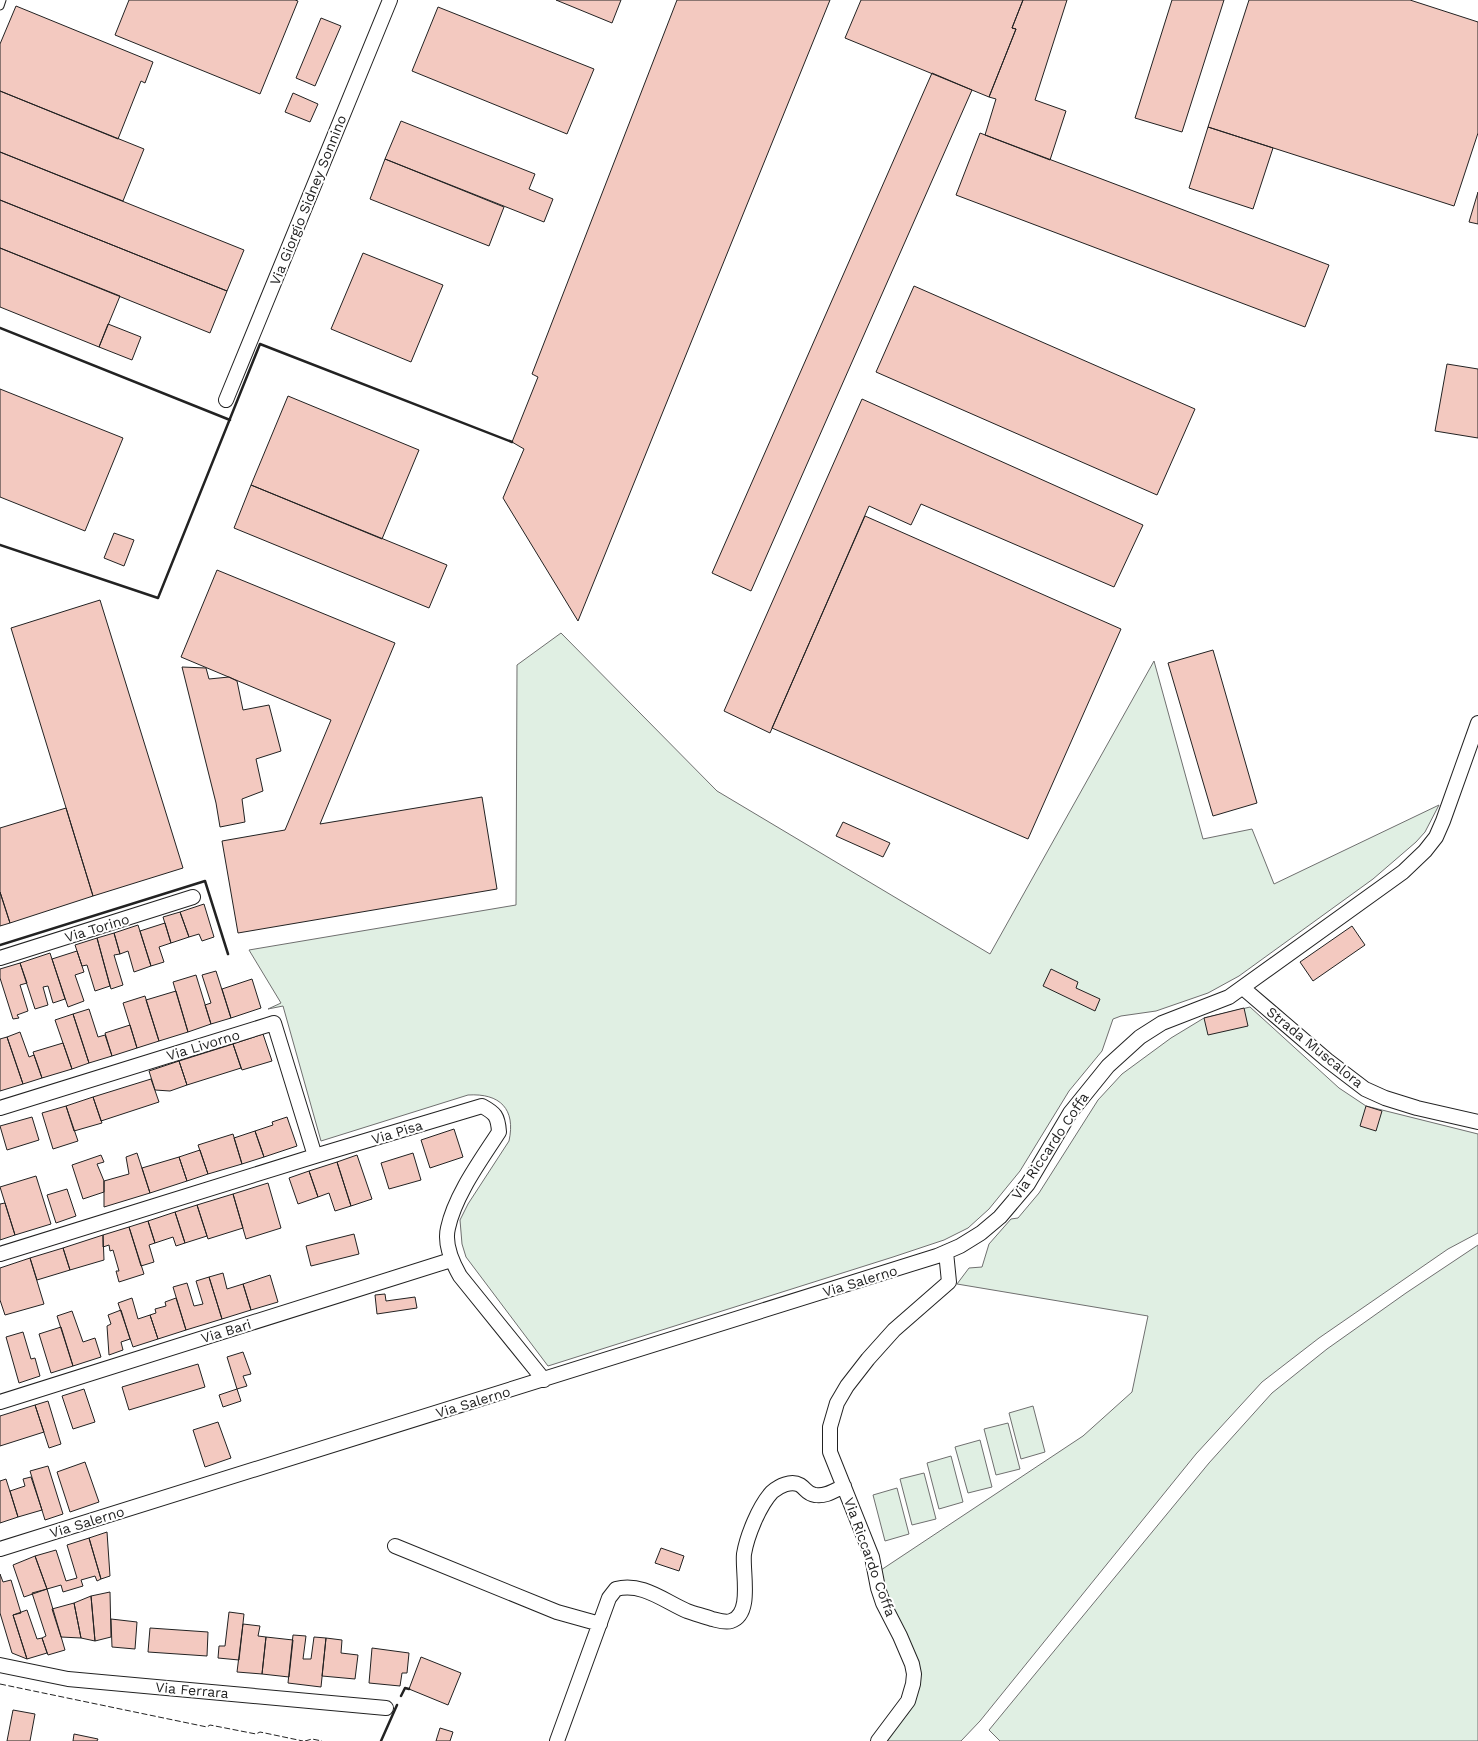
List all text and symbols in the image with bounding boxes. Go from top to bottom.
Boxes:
street label: Via Giorgio Sidney Sonnino [266,113,350,287]
street label: Via Torino [63,911,131,945]
street label: Strada Muscalora [1264,1003,1366,1091]
street label: Via Livorno [164,1026,242,1064]
street label: Via Riccardo Coffa [1008,1089,1092,1203]
street label: Via Pisa [369,1117,425,1147]
street label: Via Salerno [821,1262,899,1300]
street label: Via Bari [199,1316,253,1346]
street label: Via Salerno [434,1383,512,1421]
street label: Via Riccardo Coffa [841,1495,899,1619]
street label: Via Salerno [48,1503,126,1541]
street label: Via Ferrara [155,1679,229,1701]

